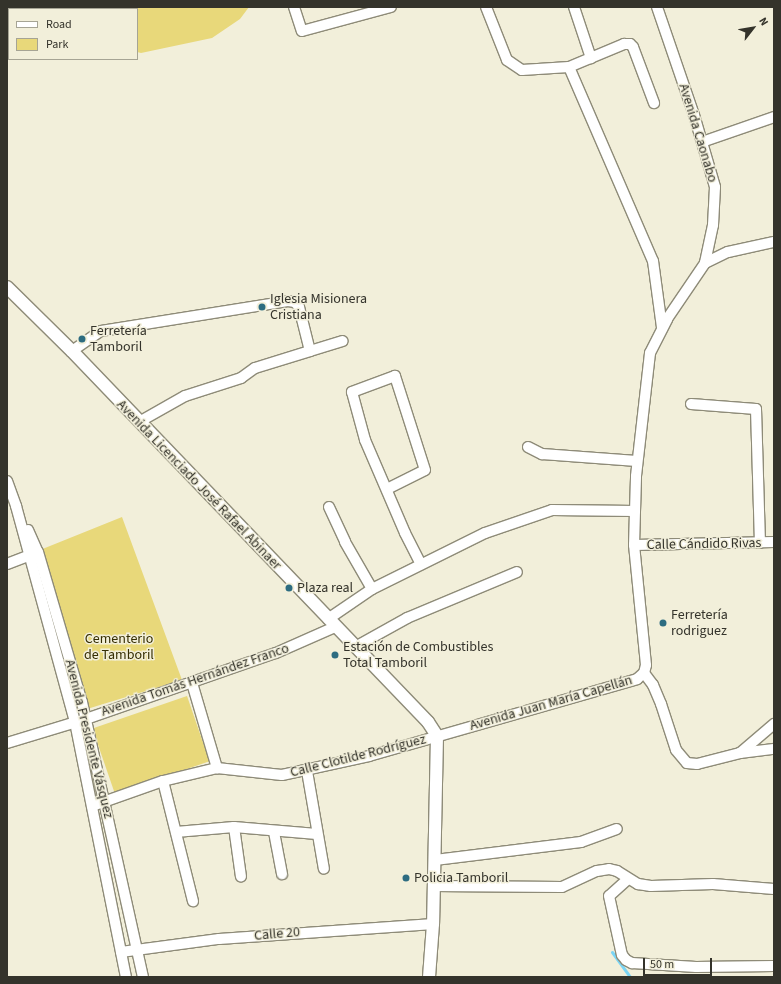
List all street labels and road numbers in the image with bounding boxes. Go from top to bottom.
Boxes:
street label: Avenida Caonabo [675,82,721,184]
street label: Avenida Licenciado José Rafael Abinaer [113,396,285,574]
street label: Calle Cándido Rivas [647,535,761,553]
street label: Avenida Tomás Hernández Franco [99,640,291,720]
street label: Avenida Presidente Vásquez [61,658,117,820]
street label: Avenida Juan María Capellán [468,672,634,734]
street label: Calle Clotilde Rodríguez [288,731,428,781]
street label: Calle 20 [253,924,301,944]

